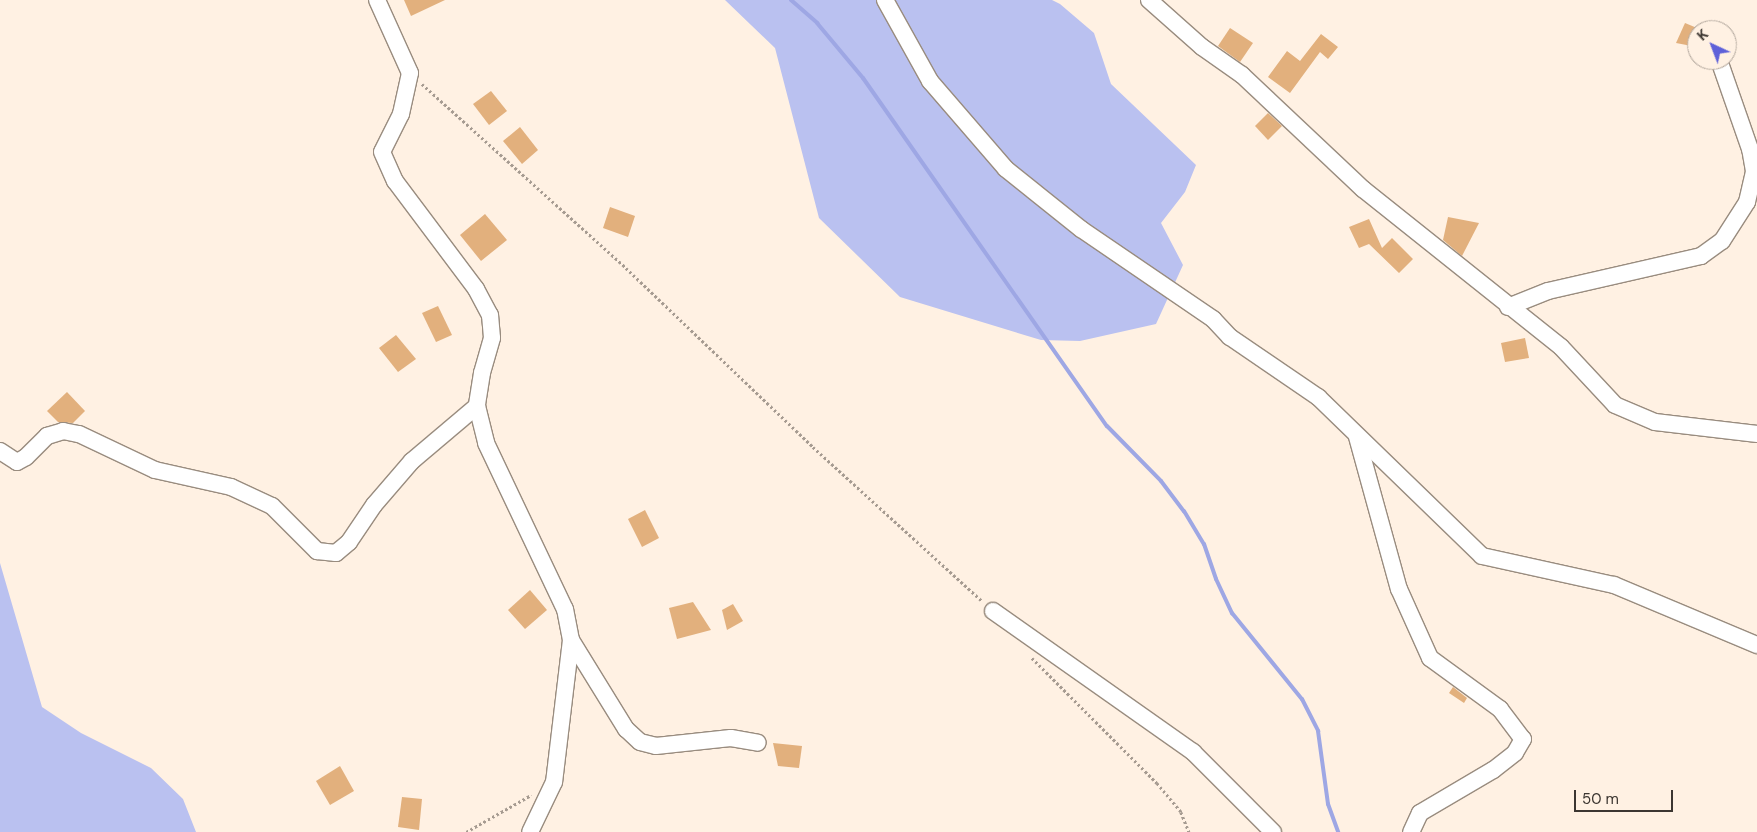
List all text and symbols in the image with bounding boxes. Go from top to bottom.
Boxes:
north arrow [1687,20,1737,70]
text: K [1693,25,1712,44]
scale bar [1577,780,1676,812]
text: 50 m [1582,789,1619,809]

